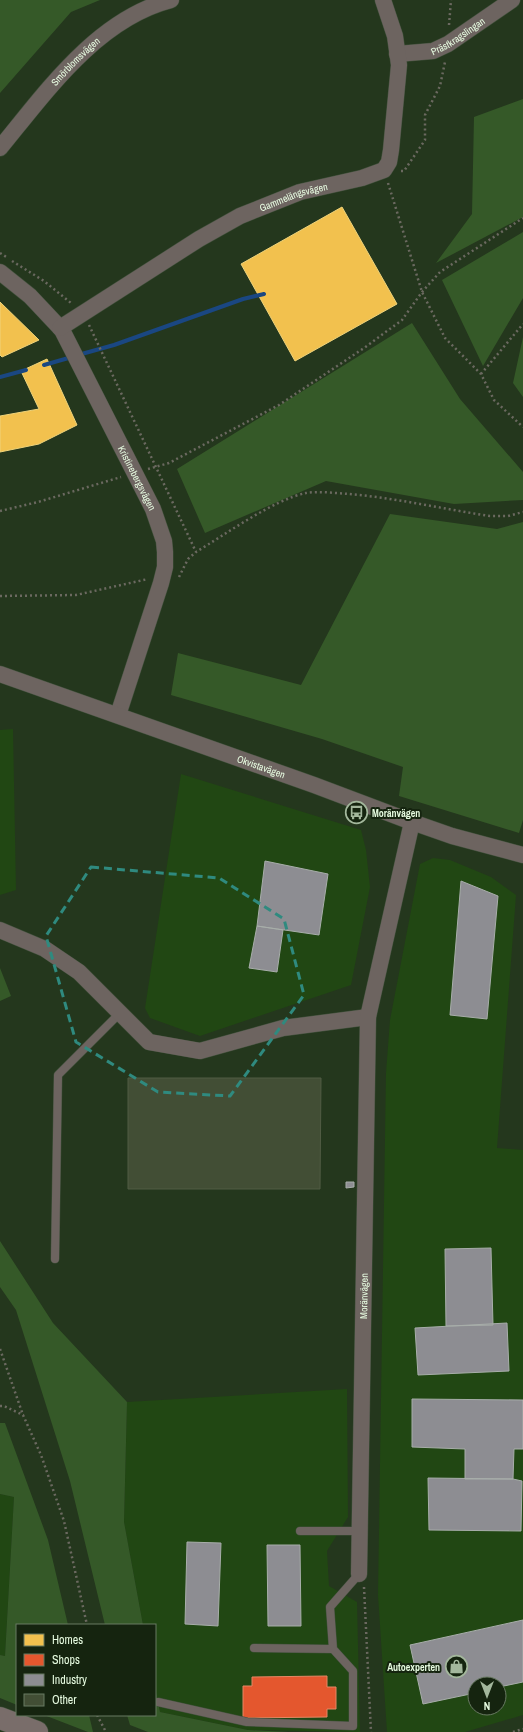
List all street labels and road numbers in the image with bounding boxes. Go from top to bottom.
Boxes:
street label: Prästkragslingan [429,14,487,58]
street label: Smörblomsvägen [48,34,102,88]
street label: Gammelängsvägen [257,180,329,214]
street label: Kristinebergsvägen [115,443,159,513]
street label: Okvistavägen [235,752,287,781]
street label: Moränvägen [357,1273,370,1319]

